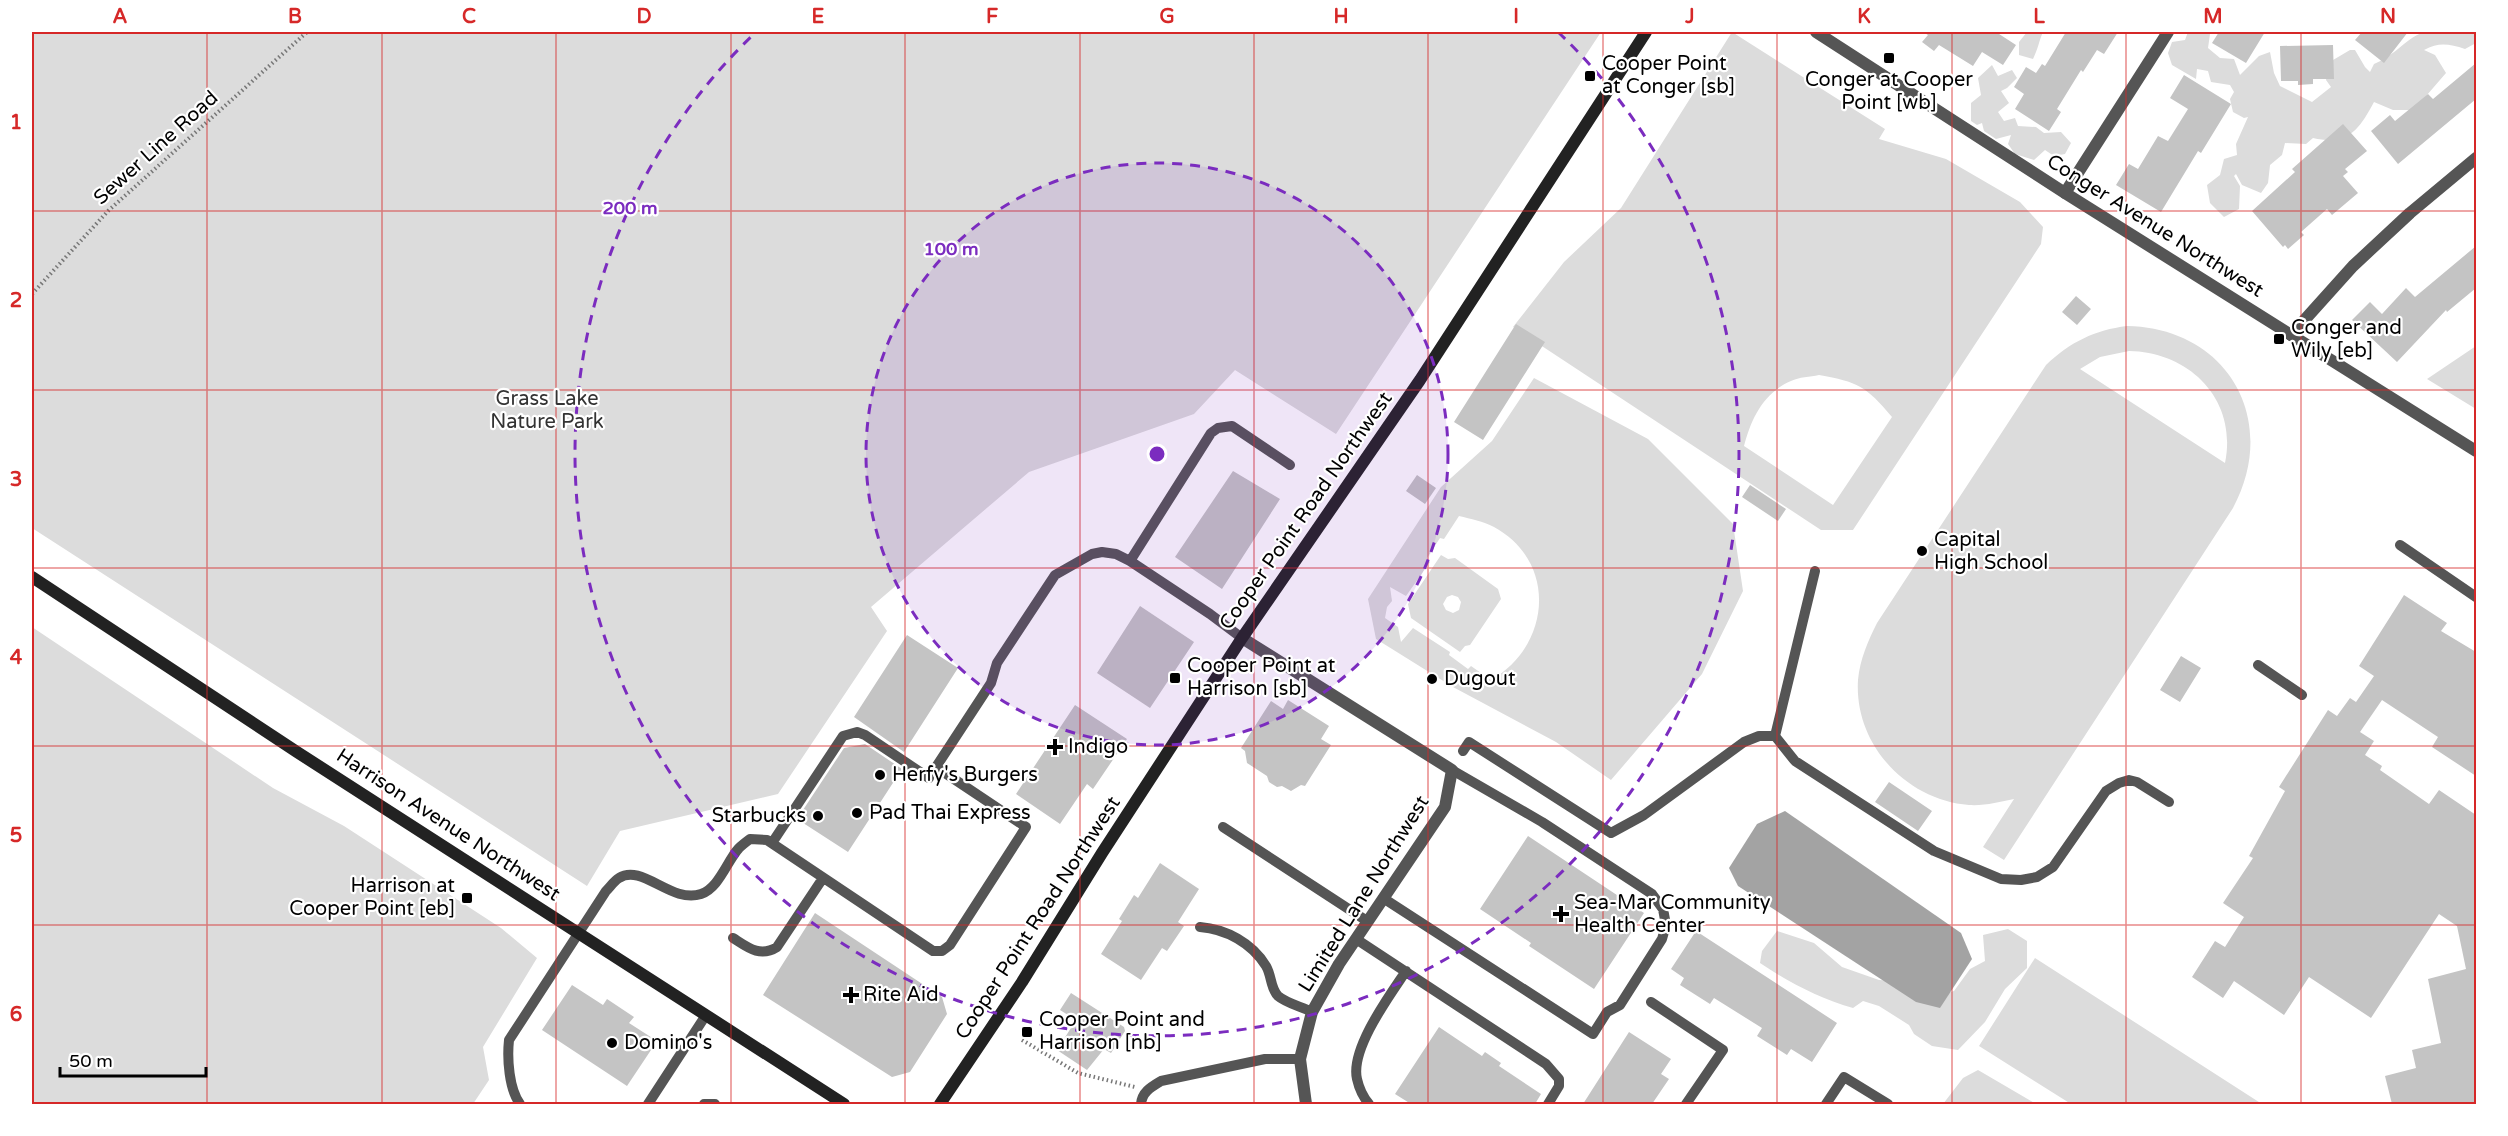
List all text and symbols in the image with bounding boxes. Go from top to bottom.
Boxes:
text: A [113,5,128,29]
text: B [288,5,302,29]
text: C [462,5,476,29]
text: D [636,5,652,29]
text: E [812,5,825,29]
text: F [986,5,998,29]
text: G [1159,5,1175,29]
text: H [1333,5,1349,29]
text: I [1513,5,1519,29]
text: J [1684,5,1695,29]
text: K [1857,5,1871,29]
text: L [2033,5,2045,29]
text: M [2203,5,2223,29]
text: N [2380,5,2396,29]
marker: Conger at Cooper Point [wb] [1882,51,1896,65]
place label: Cooper Point at Conger [sb] [1602,52,1735,99]
place label: Conger at Cooper Point [wb] [1805,68,1973,115]
marker: Cooper Point at Conger [sb] [1583,69,1597,83]
street label: Sewer Line Road [89,86,223,210]
text: 1 [10,111,22,135]
street label: Conger Avenue Northwest [2042,149,2268,303]
text: 200 m [602,197,658,219]
text: 100 m [923,238,979,260]
text: 2 [10,289,22,313]
place label: Conger and Wily [eb] [2291,316,2402,363]
marker: Conger and Wily [eb] [2272,332,2286,346]
park label: Grass Lake Nature Park [490,387,604,434]
street label: Cooper Point Road Northwest [1215,387,1398,634]
centre of rings [1147,444,1167,464]
text: 3 [10,468,22,492]
place label: Capital High School [1934,528,2048,575]
marker: Capital High School [1915,544,1929,558]
text: 4 [10,646,23,670]
place label: Cooper Point at Harrison [sb] [1187,654,1336,701]
place label: Dugout [1444,667,1516,691]
marker: Cooper Point at Harrison [sb] [1168,671,1182,685]
marker: Dugout [1425,672,1439,686]
place label: Indigo [1068,735,1128,759]
marker: Indigo [1046,738,1064,756]
street label: Harrison Avenue Northwest [332,744,565,907]
place label: Herfy's Burgers [892,763,1038,787]
marker: Herfy's Burgers [873,768,887,782]
street label: Limited Lane Northwest [1294,791,1435,997]
street label: Cooper Point Road Northwest [950,792,1126,1044]
place label: Pad Thai Express [869,801,1031,825]
place label: Starbucks [712,804,806,828]
marker: Pad Thai Express [850,806,864,820]
marker: Starbucks [811,809,825,823]
text: 5 [10,824,22,848]
place label: Harrison at Cooper Point [eb] [289,874,455,921]
marker: Harrison at Cooper Point [eb] [460,891,474,905]
place label: Sea-Mar Community Health Center [1574,891,1771,938]
marker: Sea-Mar Community Health Center [1552,905,1570,923]
place label: Rite Aid [863,983,939,1007]
marker: Rite Aid [844,988,858,1002]
text: 6 [10,1003,22,1027]
place label: Cooper Point and Harrison [nb] [1039,1008,1205,1055]
marker: Cooper Point and Harrison [nb] [1020,1025,1034,1039]
place label: Domino's [624,1031,712,1055]
marker: Domino's [605,1036,619,1050]
scale bar [60,1040,206,1078]
text: 50 m [69,1050,113,1072]

